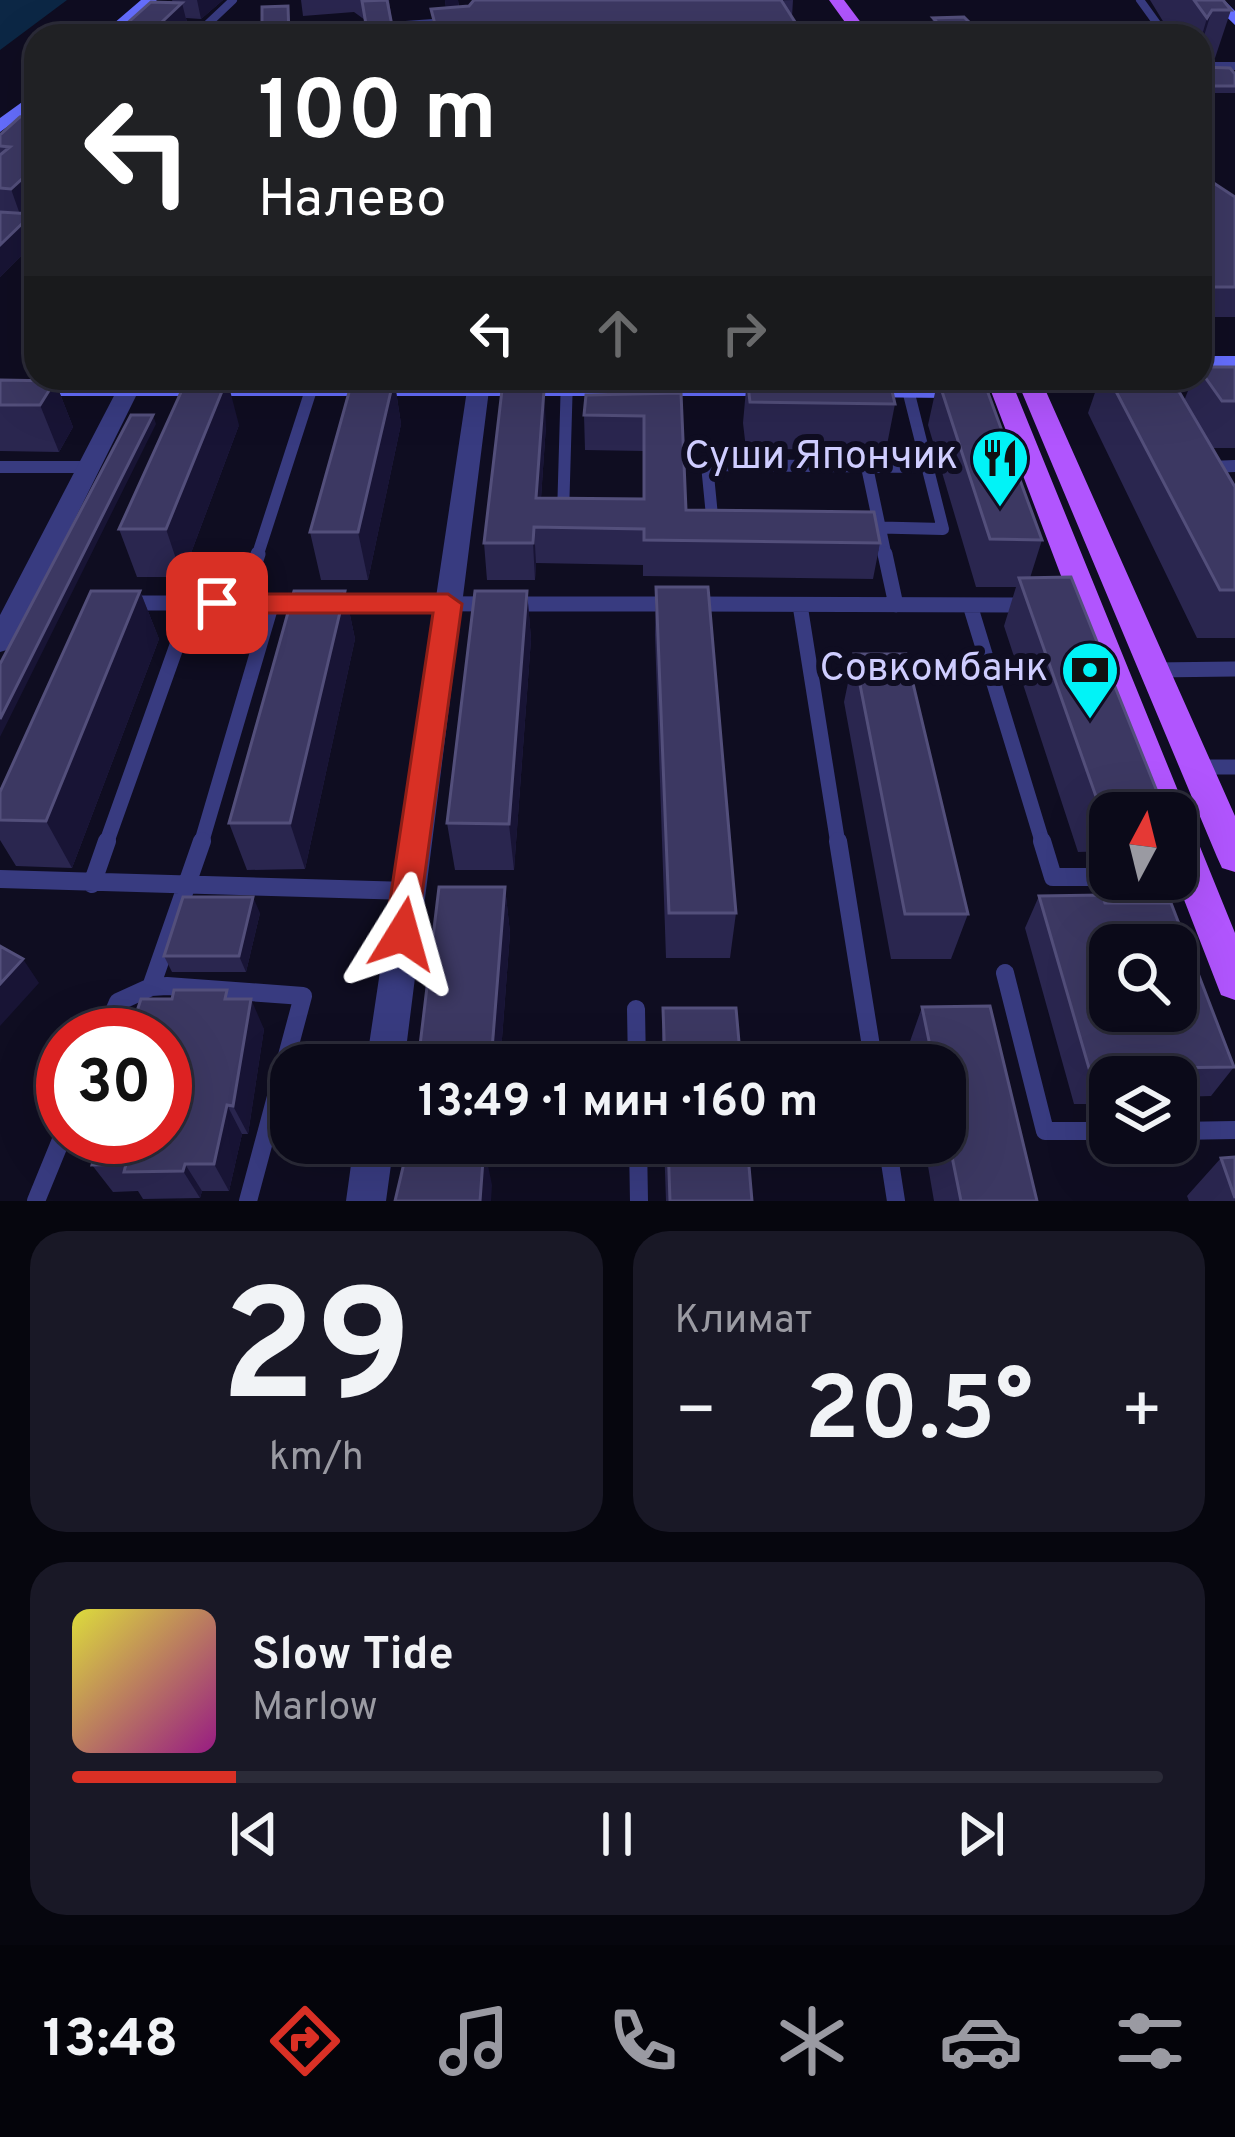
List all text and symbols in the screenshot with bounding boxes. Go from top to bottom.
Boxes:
text: 100 m [258,63,497,169]
icon: left [60,72,216,228]
text: Налево [258,167,446,236]
icon: left [459,300,525,366]
icon: ahead [585,300,651,366]
icon: right [711,300,777,366]
restaurant icon: Суши Япончик [969,427,1031,509]
place label: Суши Япончик [684,434,958,483]
pin [166,552,268,654]
icon: arrive [184,570,250,636]
bank icon: Совкомбанк [1059,639,1121,721]
place label: Совкомбанк [820,646,1048,695]
north arrow [1089,792,1197,900]
map controls [1089,792,1197,1164]
position arrow [340,871,466,997]
button: search [1089,924,1197,1032]
speed limit sign: 30 [36,1008,192,1164]
button: layers [1089,1056,1197,1164]
text: 13:49 · 1 мин · 160 m [418,1075,818,1132]
text: 29 [221,1258,412,1456]
text: Климат [675,1298,812,1347]
text: 20.5° [804,1358,1033,1471]
text: − [675,1373,717,1456]
text: + [1120,1373,1163,1456]
text: km/h [269,1435,364,1484]
text: Slow Tide [252,1628,454,1685]
text: Marlow [252,1685,378,1734]
icon: previous [221,1801,287,1867]
icon: pause [584,1801,650,1867]
icon: next [948,1801,1014,1867]
icon: directions [263,1999,347,2083]
icon: music [432,1999,516,2083]
icon: phone [601,1999,685,2083]
icon: climate [770,1999,854,2083]
icon: car [939,1999,1023,2083]
icon: filters [1108,1999,1192,2083]
text: 13:48 [43,2007,178,2076]

